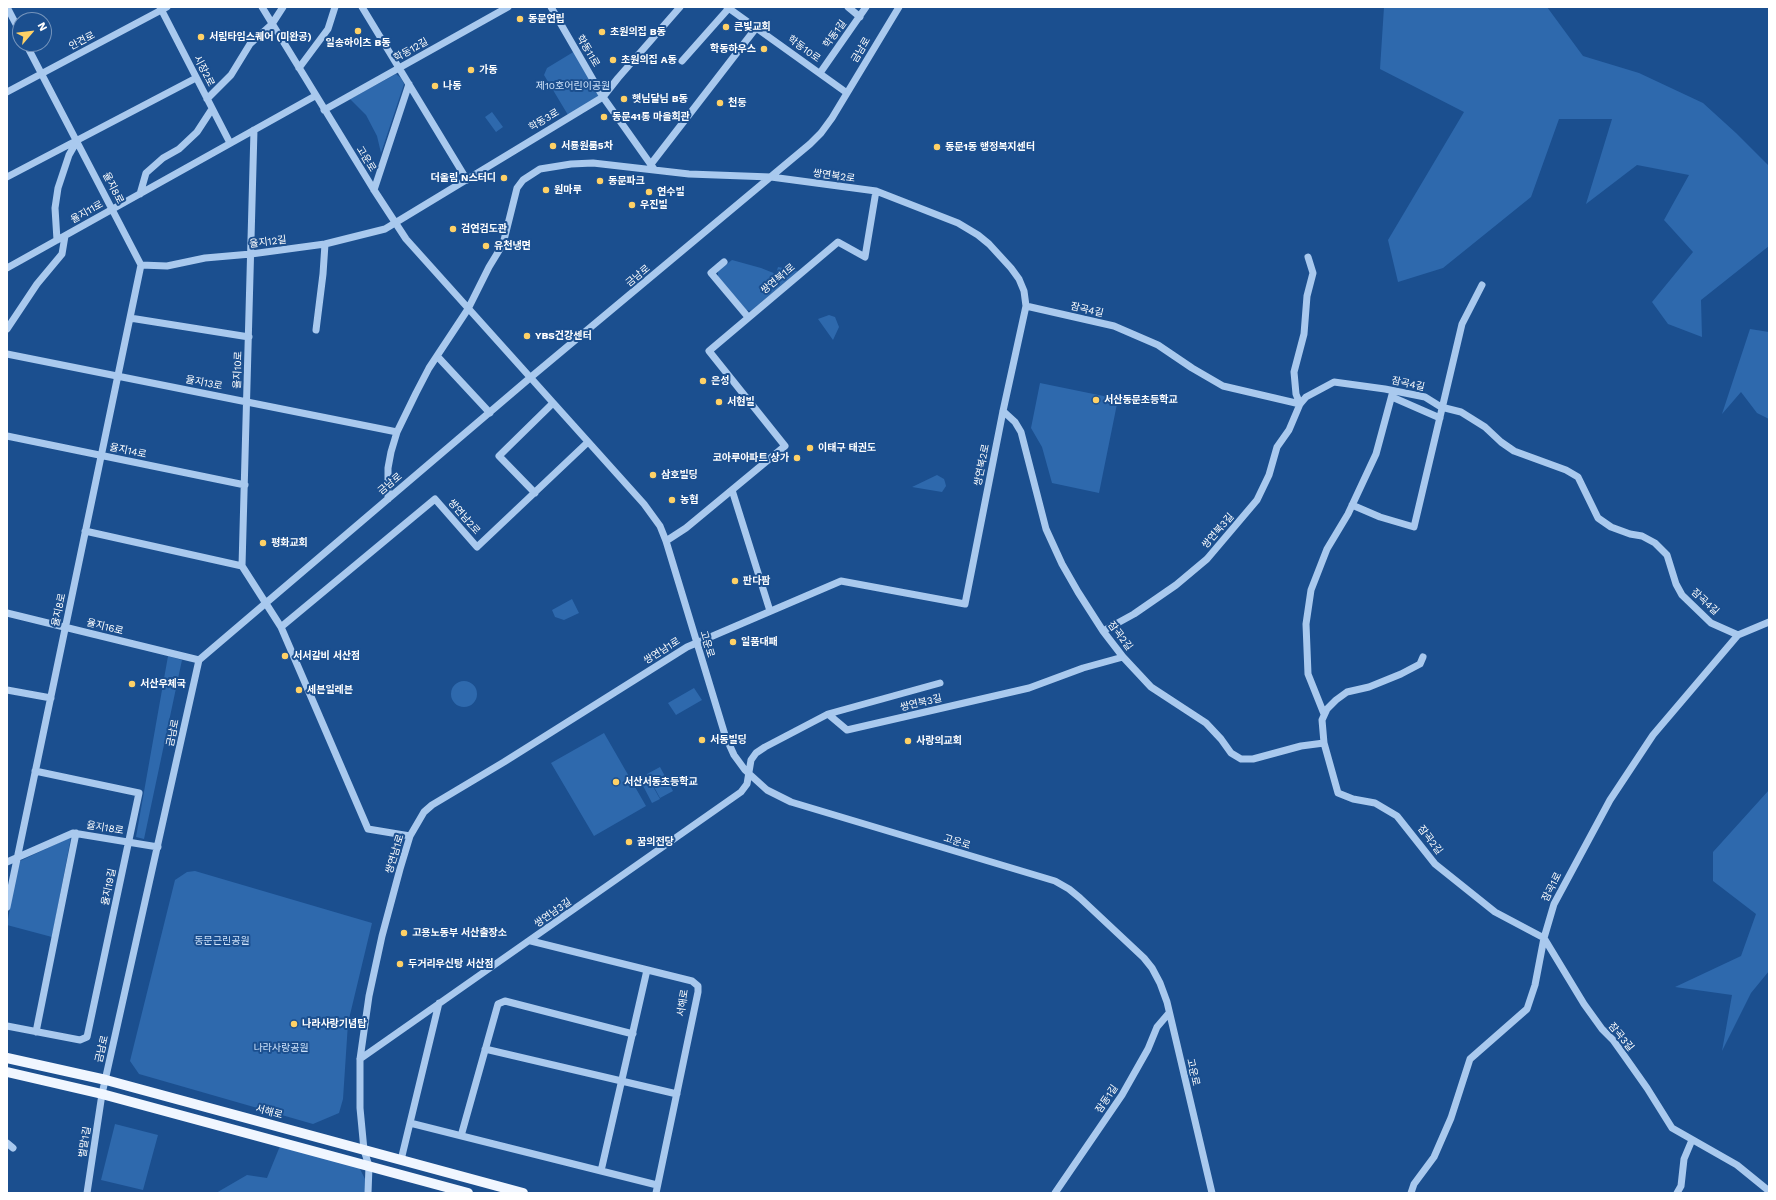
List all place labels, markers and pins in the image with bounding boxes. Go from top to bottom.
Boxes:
place label: 동문연립 [528,13,565,25]
marker: 동문연립 [515,14,525,24]
place label: 큰빛교회 [734,21,771,33]
marker: 큰빛교회 [721,22,731,32]
marker: 일송하이츠 B동 [353,26,363,36]
place label: 초원의집 B동 [610,26,666,38]
marker: 초원의집 B동 [597,27,607,37]
place label: 서림타임스퀘어 (미완공) [209,31,312,43]
marker: 서림타임스퀘어 (미완공) [196,32,206,42]
place label: 일송하이츠 B동 [326,37,390,49]
place label: 학동하우스 [710,43,756,55]
marker: 학동하우스 [759,44,769,54]
place label: 초원의집 A동 [621,54,677,66]
marker: 초원의집 A동 [608,55,618,65]
place label: 가동 [479,64,497,76]
marker: 가동 [466,65,476,75]
place label: 나동 [443,80,461,92]
marker: 나동 [430,81,440,91]
place label: 햇님달님 B동 [632,93,688,105]
marker: 햇님달님 B동 [619,94,629,104]
place label: 천둥 [728,97,746,109]
marker: 천둥 [715,98,725,108]
place label: 동문41통 마을회관 [612,111,690,123]
marker: 동문41통 마을회관 [599,112,609,122]
place label: 서룡원룸5차 [561,140,613,152]
marker: 서룡원룸5차 [548,141,558,151]
place label: 동문1동 행정복지센터 [945,141,1035,153]
marker: 동문1동 행정복지센터 [932,142,942,152]
place label: 더올림 N스터디 [431,172,496,184]
marker: 더올림 N스터디 [499,173,509,183]
place label: 동문파크 [608,175,645,187]
marker: 동문파크 [595,176,605,186]
place label: 원마루 [554,184,582,196]
marker: 원마루 [541,185,551,195]
place label: 연수빌 [657,186,685,198]
marker: 연수빌 [644,187,654,197]
place label: 우진빌 [640,199,668,211]
marker: 우진빌 [627,200,637,210]
place label: 검연검도관 [461,223,507,235]
marker: 검연검도관 [448,224,458,234]
place label: 유천냉면 [494,240,531,252]
marker: 유천냉면 [481,241,491,251]
place label: YBS건강센터 [535,330,592,342]
marker: YBS건강센터 [522,331,532,341]
place label: 은성 [711,375,729,387]
marker: 은성 [698,376,708,386]
place label: 서산동문초등학교 [1104,394,1178,406]
marker: 서산동문초등학교 [1091,395,1101,405]
place label: 서현빌 [727,396,755,408]
marker: 서현빌 [714,397,724,407]
place label: 이태구 태권도 [818,442,876,454]
marker: 이태구 태권도 [805,443,815,453]
place label: 코아루아파트 상가 [713,452,789,464]
marker: 코아루아파트 상가 [792,453,802,463]
place label: 삼호빌딩 [661,469,698,481]
marker: 삼호빌딩 [648,470,658,480]
place label: 농협 [680,494,698,506]
marker: 농협 [667,495,677,505]
place label: 평화교회 [271,537,308,549]
marker: 평화교회 [258,538,268,548]
place label: 판다팜 [743,575,771,587]
marker: 판다팜 [730,576,740,586]
place label: 일품대패 [741,636,778,648]
marker: 일품대패 [728,637,738,647]
place label: 서서갈비 서산점 [293,650,360,662]
marker: 서서갈비 서산점 [280,651,290,661]
place label: 서산우체국 [140,678,186,690]
marker: 서산우체국 [127,679,137,689]
place label: 세븐일레븐 [307,684,353,696]
marker: 세븐일레븐 [294,685,304,695]
place label: 서동빌딩 [710,734,747,746]
marker: 서동빌딩 [697,735,707,745]
place label: 사랑의교회 [916,735,962,747]
marker: 사랑의교회 [903,736,913,746]
place label: 서산서동초등학교 [624,776,698,788]
marker: 서산서동초등학교 [611,777,621,787]
place label: 꿈의전당 [637,836,674,848]
marker: 꿈의전당 [624,837,634,847]
place label: 고용노동부 서산출장소 [412,927,507,939]
marker: 고용노동부 서산출장소 [399,928,409,938]
place label: 두거리우신탕 서산점 [408,958,494,970]
marker: 두거리우신탕 서산점 [395,959,405,969]
place label: 나라사랑기념탑 [302,1018,366,1030]
marker: 나라사랑기념탑 [289,1019,299,1029]

